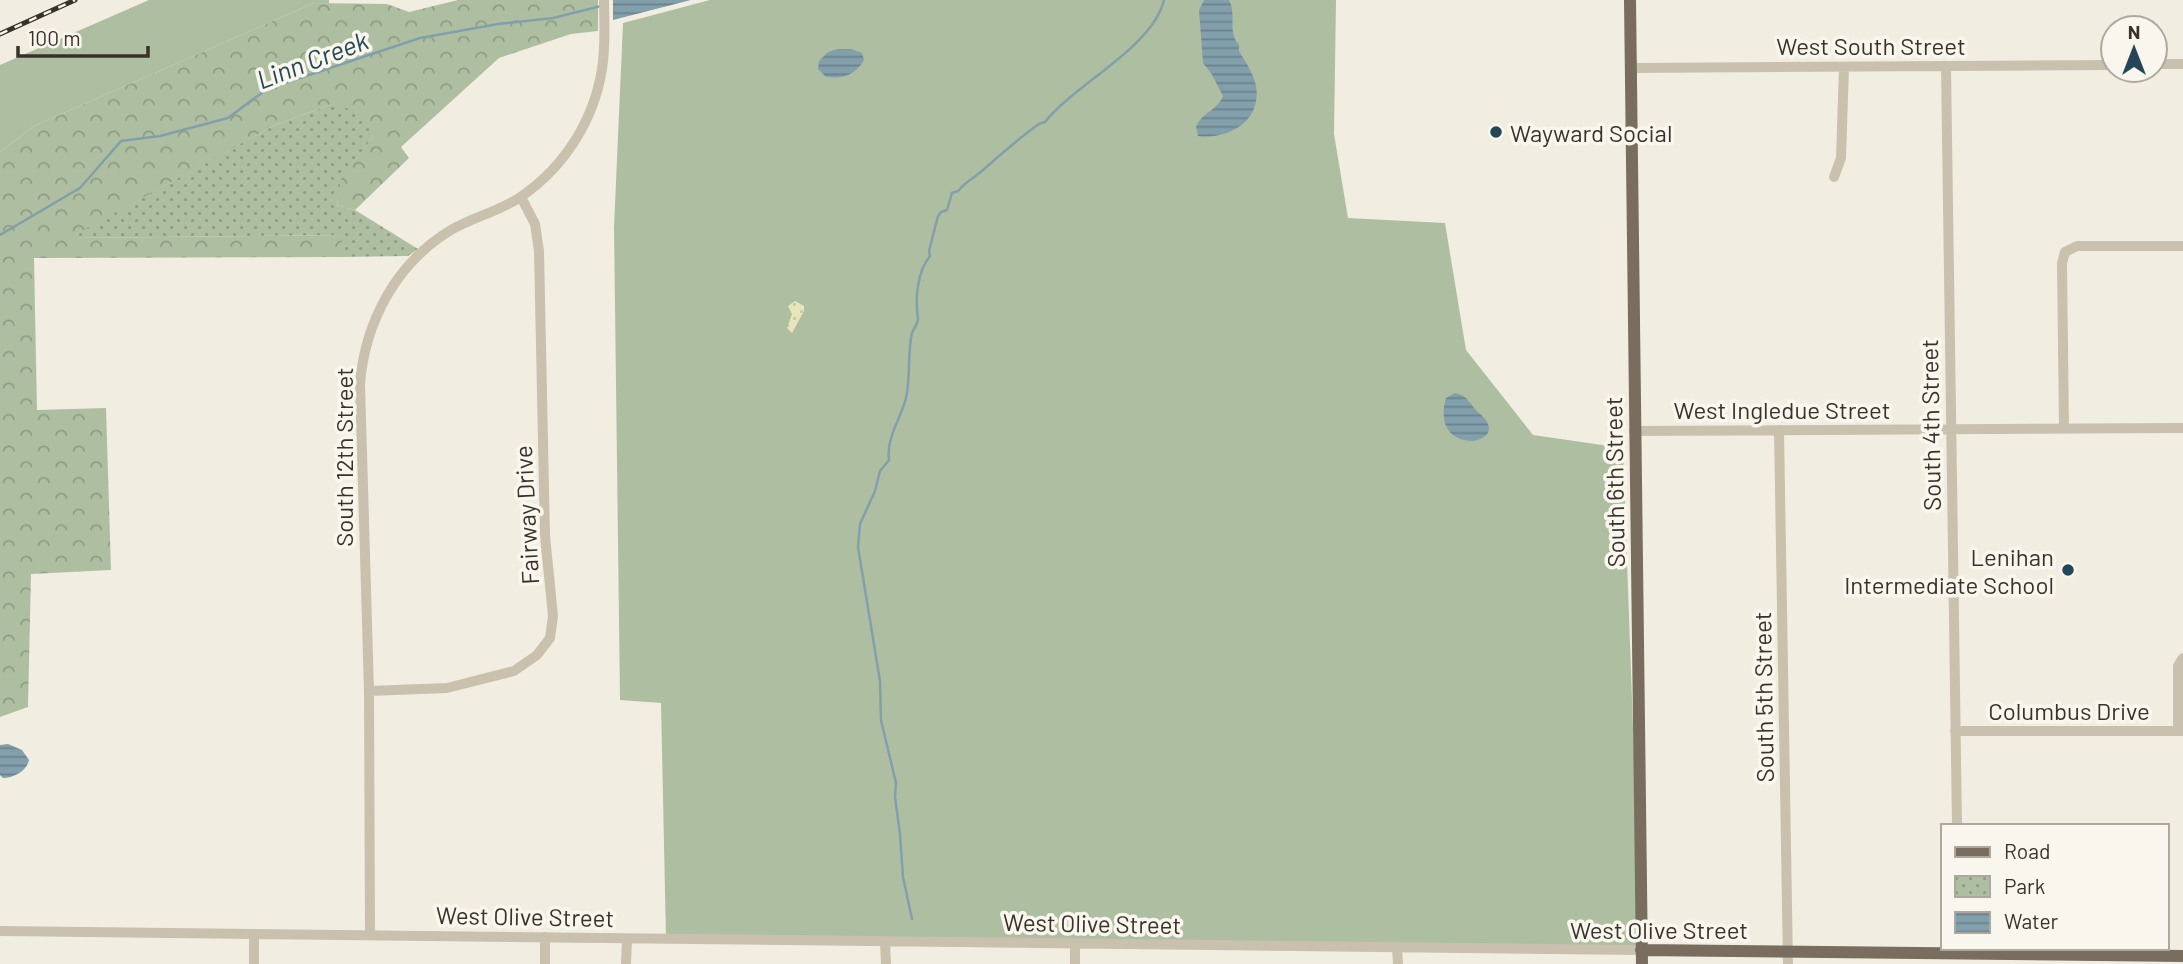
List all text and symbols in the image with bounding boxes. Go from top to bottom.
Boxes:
scale bar [18,14,147,58]
north arrow [2099,14,2169,84]
text: N [2128,20,2140,43]
water label: Linn Creek [252,23,372,94]
text: 100 m [28,25,81,50]
street label: West South Street [1776,31,1966,60]
place label: Wayward Social [1510,118,1672,147]
marker: Wayward Social [1488,124,1504,140]
street label: South 4th Street [1914,339,1946,511]
street label: South 12th Street [329,367,358,547]
street label: West Ingledue Street [1674,395,1890,424]
street label: South 6th Street [1598,396,1630,568]
street label: Fairway Drive [508,445,544,585]
place label: Lenihan Intermediate School [1844,542,2054,599]
marker: Lenihan Intermediate School [2060,562,2076,578]
street label: South 5th Street [1747,611,1779,783]
street label: Columbus Drive [1988,696,2150,725]
legend [1941,824,2169,950]
text: Road [2004,838,2050,863]
text: Park [2004,873,2045,898]
street label: West Olive Street [436,900,614,932]
street label: West Olive Street [1003,907,1181,939]
text: Water [2004,908,2059,933]
street label: West Olive Street [1570,915,1748,944]

